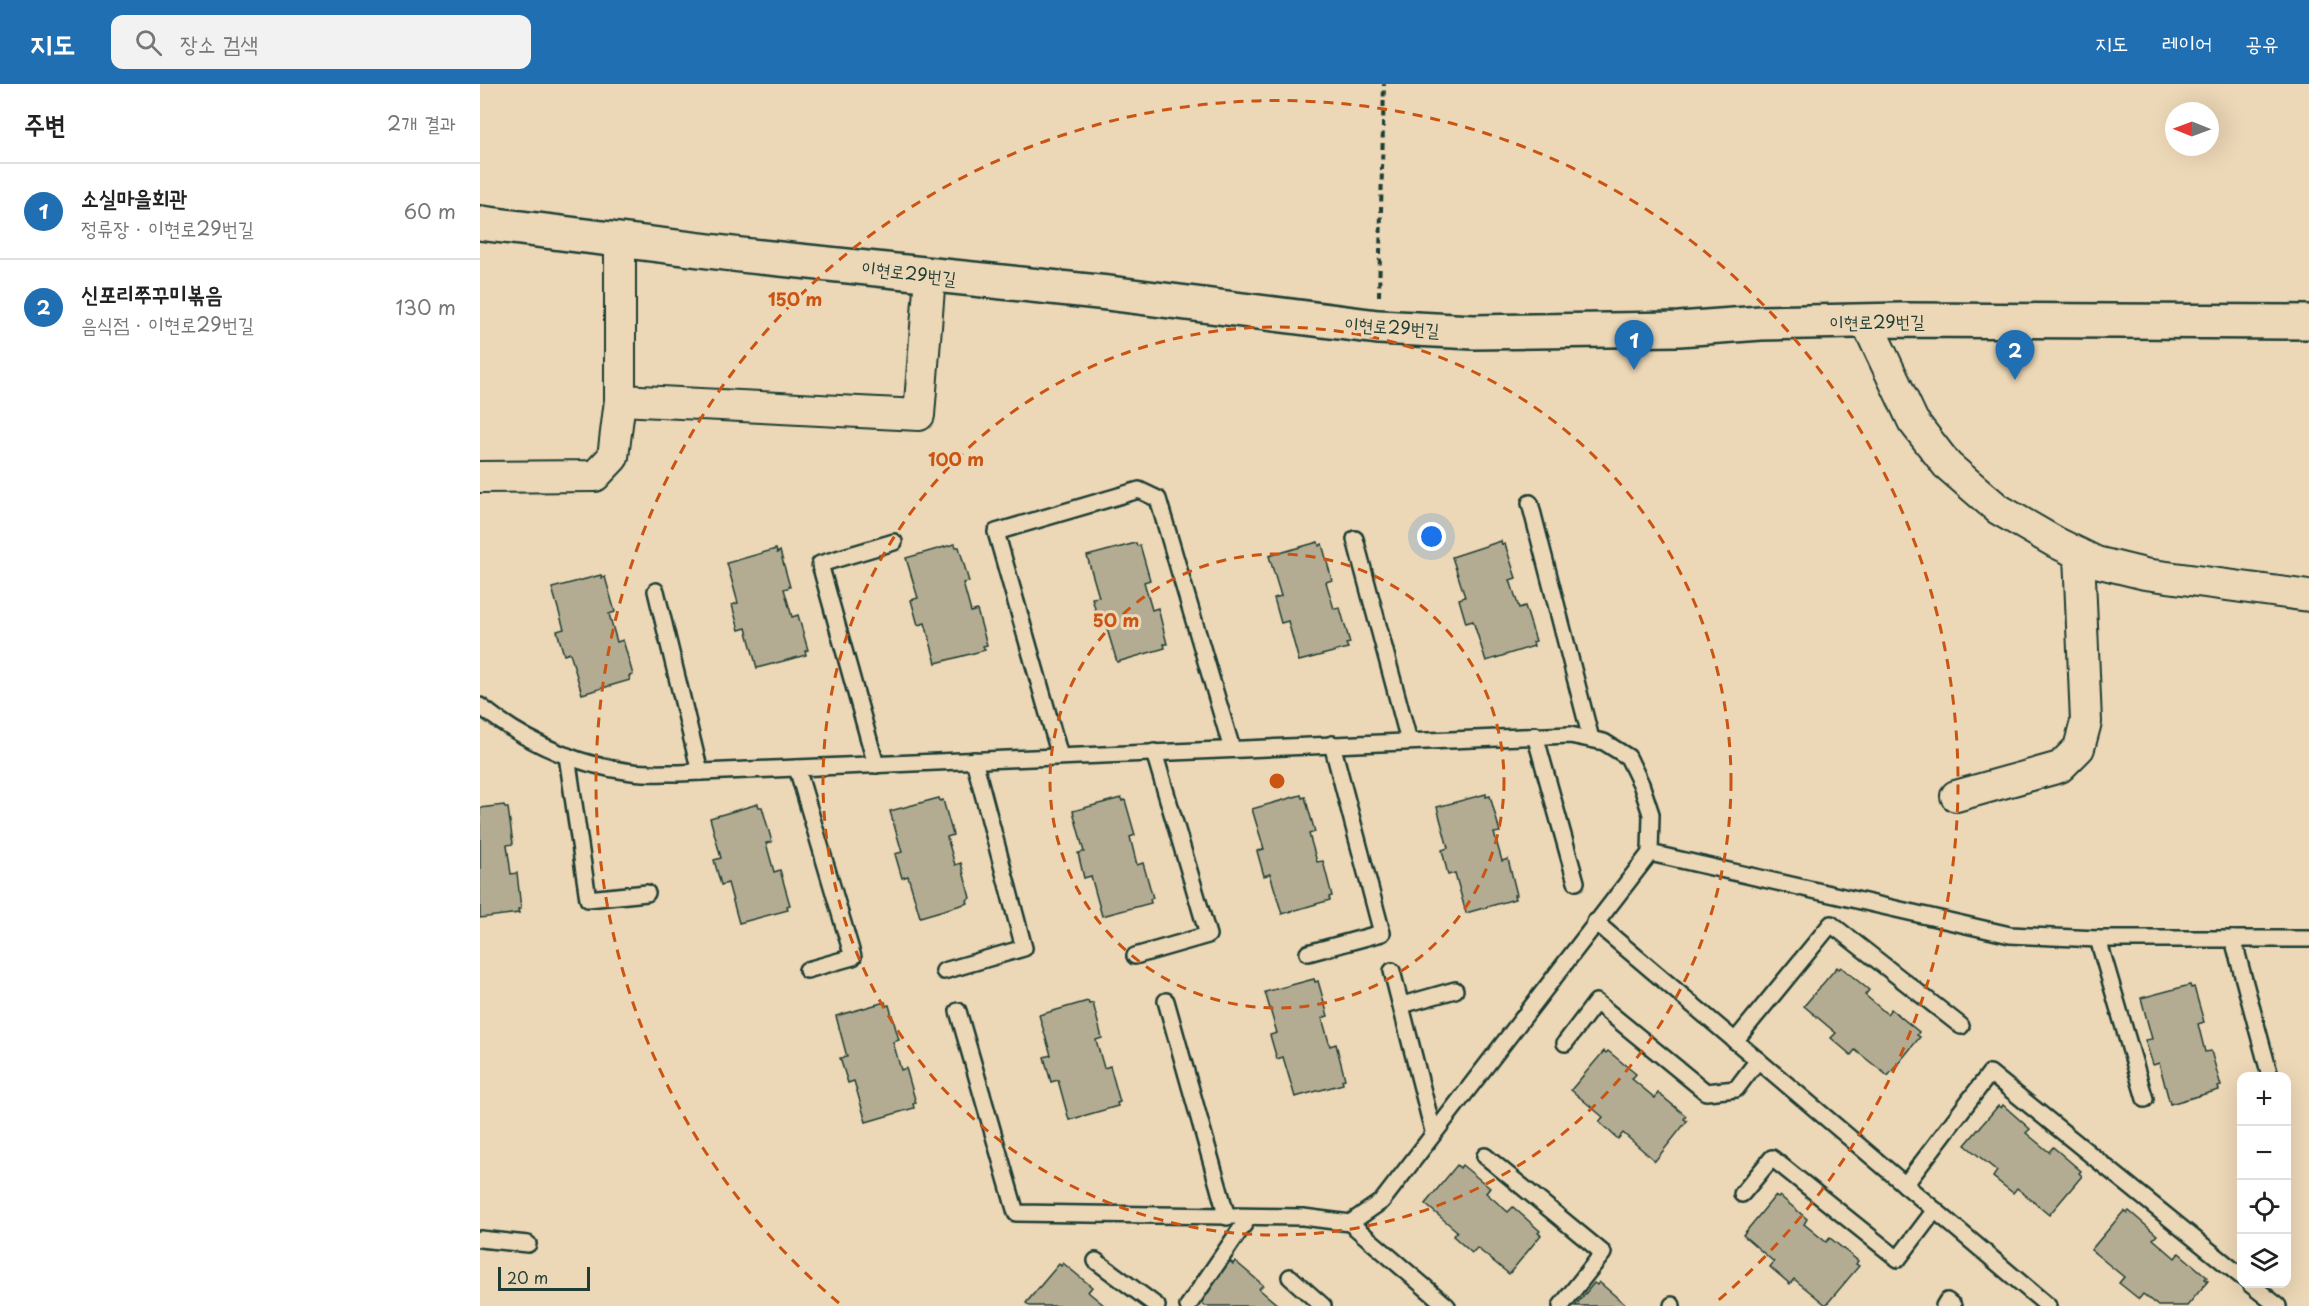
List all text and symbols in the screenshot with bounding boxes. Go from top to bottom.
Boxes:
search box [111,15,531,69]
text: 지도 [30,21,75,64]
icon: search [132,26,165,59]
text: 장소 검색 [180,26,258,59]
text: 지도 [2095,26,2129,58]
text: 레이어 [2162,26,2212,58]
text: 공유 [2245,26,2279,58]
north arrow [2165,102,2219,156]
text: 주변 [24,104,66,143]
text: 2개 결과 [387,108,456,138]
text: 소실마을회관 [81,180,187,213]
text: 1 [39,196,48,226]
text: 60 m [404,196,456,226]
text: 정류장 · 이현로29번길 [81,213,254,243]
street label: 이현로29번길 [860,253,958,291]
text: 신포리쭈꾸미볶음 [81,276,223,309]
text: 150 m [768,285,822,312]
text: 2 [36,292,51,322]
text: 130 m [396,292,456,322]
street label: 이현로29번길 [1829,307,1925,335]
text: 음식점 · 이현로29번길 [81,309,254,339]
street label: 이현로29번길 [1343,309,1441,343]
pin: 1 [1614,320,1654,370]
pin: 2 [1996,330,2035,380]
text: 100 m [928,445,984,472]
your location [1417,522,1446,551]
text: 50 m [1093,606,1139,633]
centre of rings [1267,771,1287,791]
map controls [2237,1072,2291,1288]
button: + [2237,1072,2291,1126]
button: − [2237,1126,2291,1180]
button: locate [2237,1180,2291,1234]
button: layers [2237,1234,2291,1288]
scale bar [498,1264,590,1292]
text: 20 m [507,1265,548,1289]

